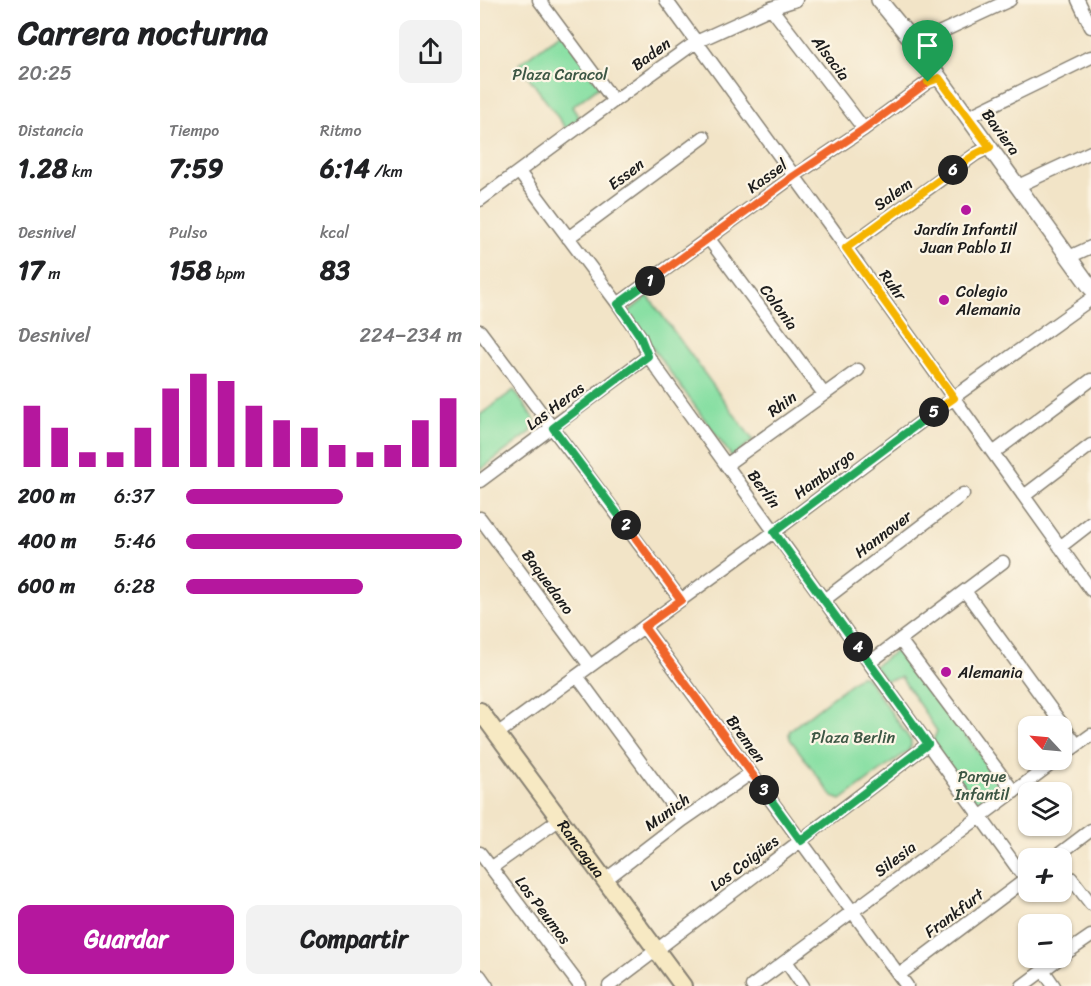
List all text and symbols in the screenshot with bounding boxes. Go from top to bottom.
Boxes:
text: Carrera nocturna [18,4,268,62]
button: share [399,20,462,83]
pin [902,20,953,82]
street label: Alsacia [804,28,858,87]
street label: Baden [625,29,677,78]
icon: arrive [911,29,944,62]
text: 20:25 [18,56,72,91]
park label: Plaza Caracol [512,60,608,89]
street label: Baviera [974,102,1028,162]
text: Distancia [18,116,84,145]
text: Tiempo [169,116,219,145]
text: Ritmo [320,116,362,145]
text: 1.28 [18,145,68,191]
text: 7:59 [169,145,224,191]
text: 6:14 [320,145,370,191]
street label: Essen [601,150,651,198]
street label: Kassel [740,151,794,201]
pin: 6 [938,155,968,185]
text: 6 [948,155,958,184]
text: km [68,157,93,186]
text: /km [370,157,403,186]
street label: Salem [867,170,919,218]
marker: Jardín Infantil Juan Pablo II [959,203,973,217]
place label: Jardín Infantil Juan Pablo II [914,215,1018,262]
text: Desnivel [18,218,76,247]
text: Pulso [169,218,207,247]
text: kcal [320,218,349,247]
text: 17 [18,247,44,293]
text: 158 [169,247,212,293]
text: 83 [320,247,350,293]
text: m [44,259,60,288]
text: bpm [212,259,245,288]
street label: Ruhr [872,263,915,308]
pin: 1 [635,266,665,296]
text: 1 [647,266,653,295]
street label: Colonia [752,277,806,337]
place label: Colegio Alemania [955,277,1021,324]
marker: Colegio Alemania [937,293,951,307]
text: Desnivel [18,318,90,353]
text: 224–234 m [360,318,462,353]
street label: Las Heras [519,374,591,438]
street label: Rhin [761,383,803,425]
pin: 5 [919,397,949,427]
text: 5 [929,397,939,426]
street label: Hamburgo [787,441,861,507]
street label: Berlín [740,463,788,515]
text: 200 m [18,479,75,514]
text: 6:37 [114,479,154,514]
street label: Hannover [848,502,919,566]
pin: 2 [611,510,641,540]
text: 2 [621,510,631,539]
text: 400 m [18,524,76,559]
text: 5:46 [114,524,156,559]
street label: Baquedano [514,543,582,621]
text: 600 m [18,569,75,604]
text: 6:28 [114,569,155,604]
pin: 4 [843,632,873,662]
text: 4 [853,632,863,661]
place label: Alemania [957,658,1023,687]
marker: Alemania [939,665,953,679]
street label: Bremen [718,709,774,770]
north arrow [1018,716,1072,770]
map controls [1018,716,1072,968]
park label: Plaza Berlin [811,723,895,752]
park label: Parque Infantil [954,762,1010,809]
pin: 3 [749,775,779,805]
text: 3 [760,775,768,804]
button: layers [1018,782,1072,836]
street label: Munich [638,785,696,839]
street label: Rancagua [550,813,613,884]
street label: Los Coigües [703,827,785,899]
street label: Silesia [867,833,923,885]
button: + [1018,848,1072,902]
street label: Los Peumos [507,869,579,951]
street label: Frankfurt [918,880,991,945]
button: Guardar [18,905,234,974]
button: Compartir [246,905,462,974]
button: − [1018,914,1072,968]

